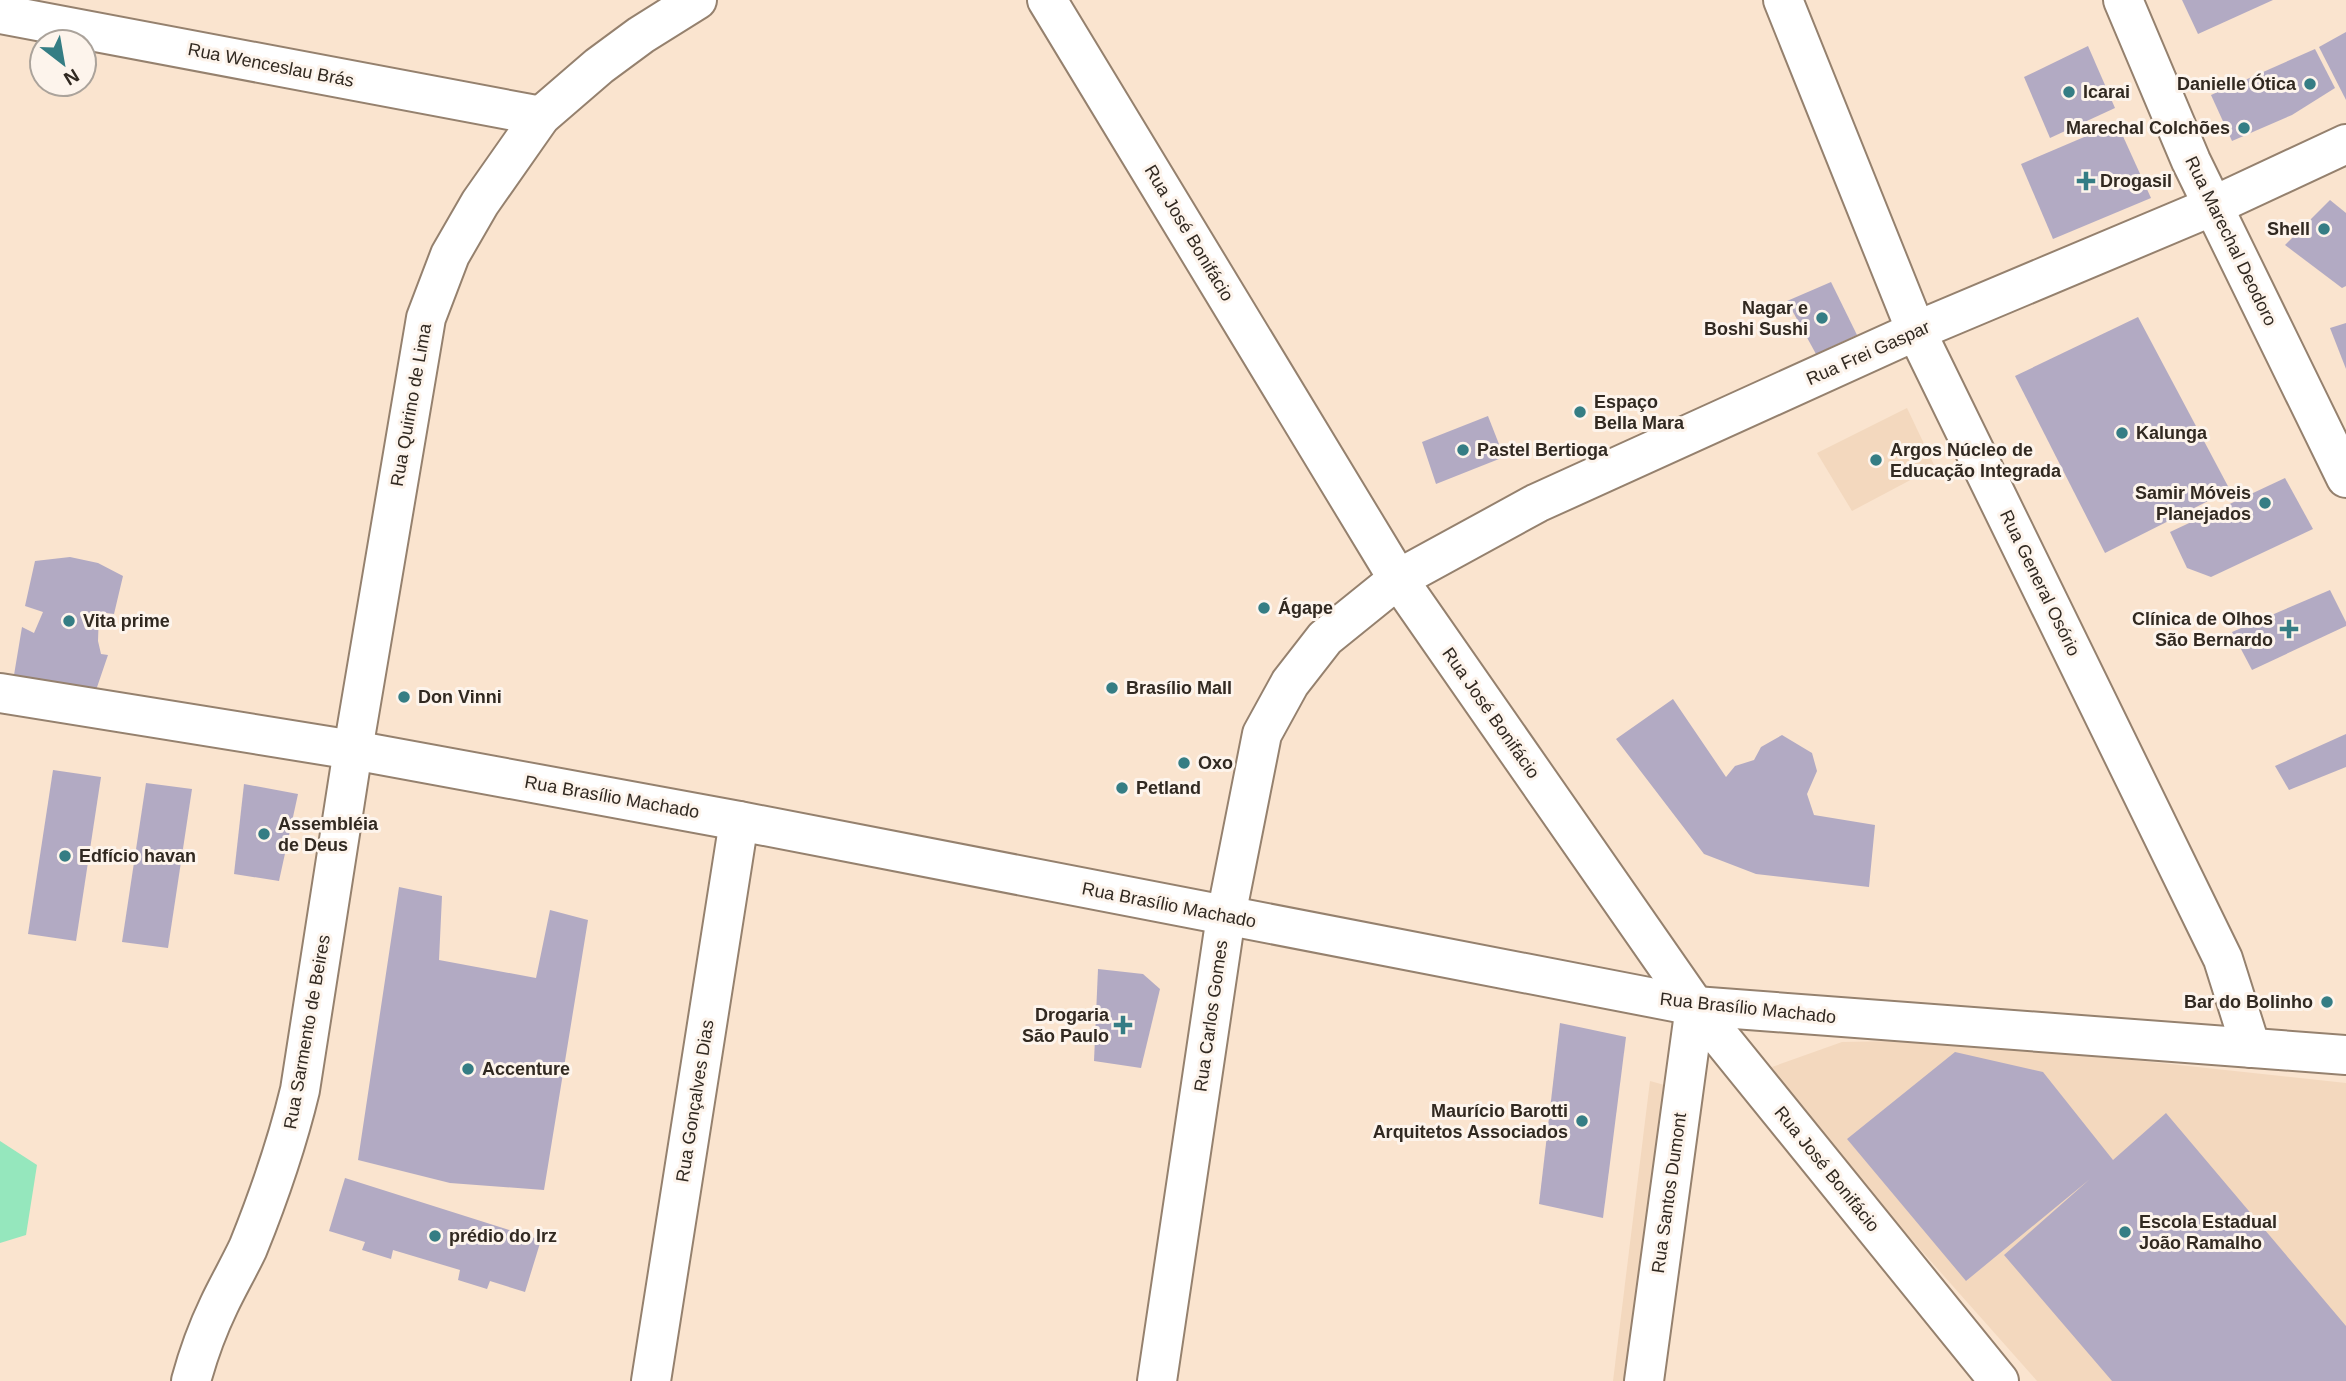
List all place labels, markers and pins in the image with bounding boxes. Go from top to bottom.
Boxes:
place label: Danielle Ótica [2177,73,2297,94]
marker: Danielle Ótica [2302,76,2318,92]
place label: Icarai [2083,82,2130,102]
marker: Icarai [2061,84,2077,100]
place label: Marechal Colchões [2066,118,2230,138]
marker: Marechal Colchões [2236,120,2252,136]
place label: Drogasil [2100,171,2172,191]
marker: Drogasil [2078,173,2094,189]
place label: Shell [2267,219,2310,239]
marker: Shell [2316,221,2332,237]
place label: Nagar e Boshi Sushi [1704,298,1808,339]
marker: Nagar e Boshi Sushi [1814,310,1830,326]
place label: Espaço Bella Mara [1594,392,1685,433]
marker: Espaço Bella Mara [1572,404,1588,420]
place label: Kalunga [2136,423,2208,443]
marker: Kalunga [2114,425,2130,441]
place label: Pastel Bertioga [1477,440,1609,460]
place label: Argos Núcleo de Educação Integrada [1890,440,2062,481]
marker: Pastel Bertioga [1455,442,1471,458]
marker: Argos Núcleo de Educação Integrada [1868,452,1884,468]
place label: Samir Móveis Planejados [2135,483,2251,524]
marker: Samir Móveis Planejados [2257,495,2273,511]
place label: Ágape [1278,597,1333,618]
marker: Ágape [1256,600,1272,616]
place label: Clínica de Olhos São Bernardo [2132,609,2273,650]
place label: Vita prime [83,611,170,631]
marker: Vita prime [61,613,77,629]
marker: Clínica de Olhos São Bernardo [2279,619,2299,639]
place label: Brasílio Mall [1126,678,1232,698]
marker: Brasílio Mall [1104,680,1120,696]
place label: Don Vinni [418,687,502,707]
marker: Don Vinni [396,689,412,705]
place label: Oxo [1198,753,1233,773]
marker: Oxo [1176,755,1192,771]
place label: Petland [1136,778,1201,798]
marker: Petland [1114,780,1130,796]
place label: Assembléia de Deus [278,814,379,855]
marker: Assembléia de Deus [256,826,272,842]
place label: Edfício havan [79,846,196,866]
marker: Edfício havan [57,848,73,864]
place label: Bar do Bolinho [2184,992,2313,1012]
marker: Bar do Bolinho [2319,994,2335,1010]
place label: Drogaria São Paulo [1022,1005,1110,1046]
marker: Drogaria São Paulo [1115,1017,1131,1033]
place label: Accenture [482,1059,570,1079]
marker: Accenture [460,1061,476,1077]
place label: Maurício Barotti Arquitetos Associados [1373,1101,1568,1142]
marker: Maurício Barotti Arquitetos Associados [1574,1113,1590,1129]
place label: Escola Estadual João Ramalho [2139,1212,2277,1253]
marker: Escola Estadual João Ramalho [2117,1224,2133,1240]
place label: prédio do lrz [449,1226,557,1246]
marker: prédio do lrz [427,1228,443,1244]

